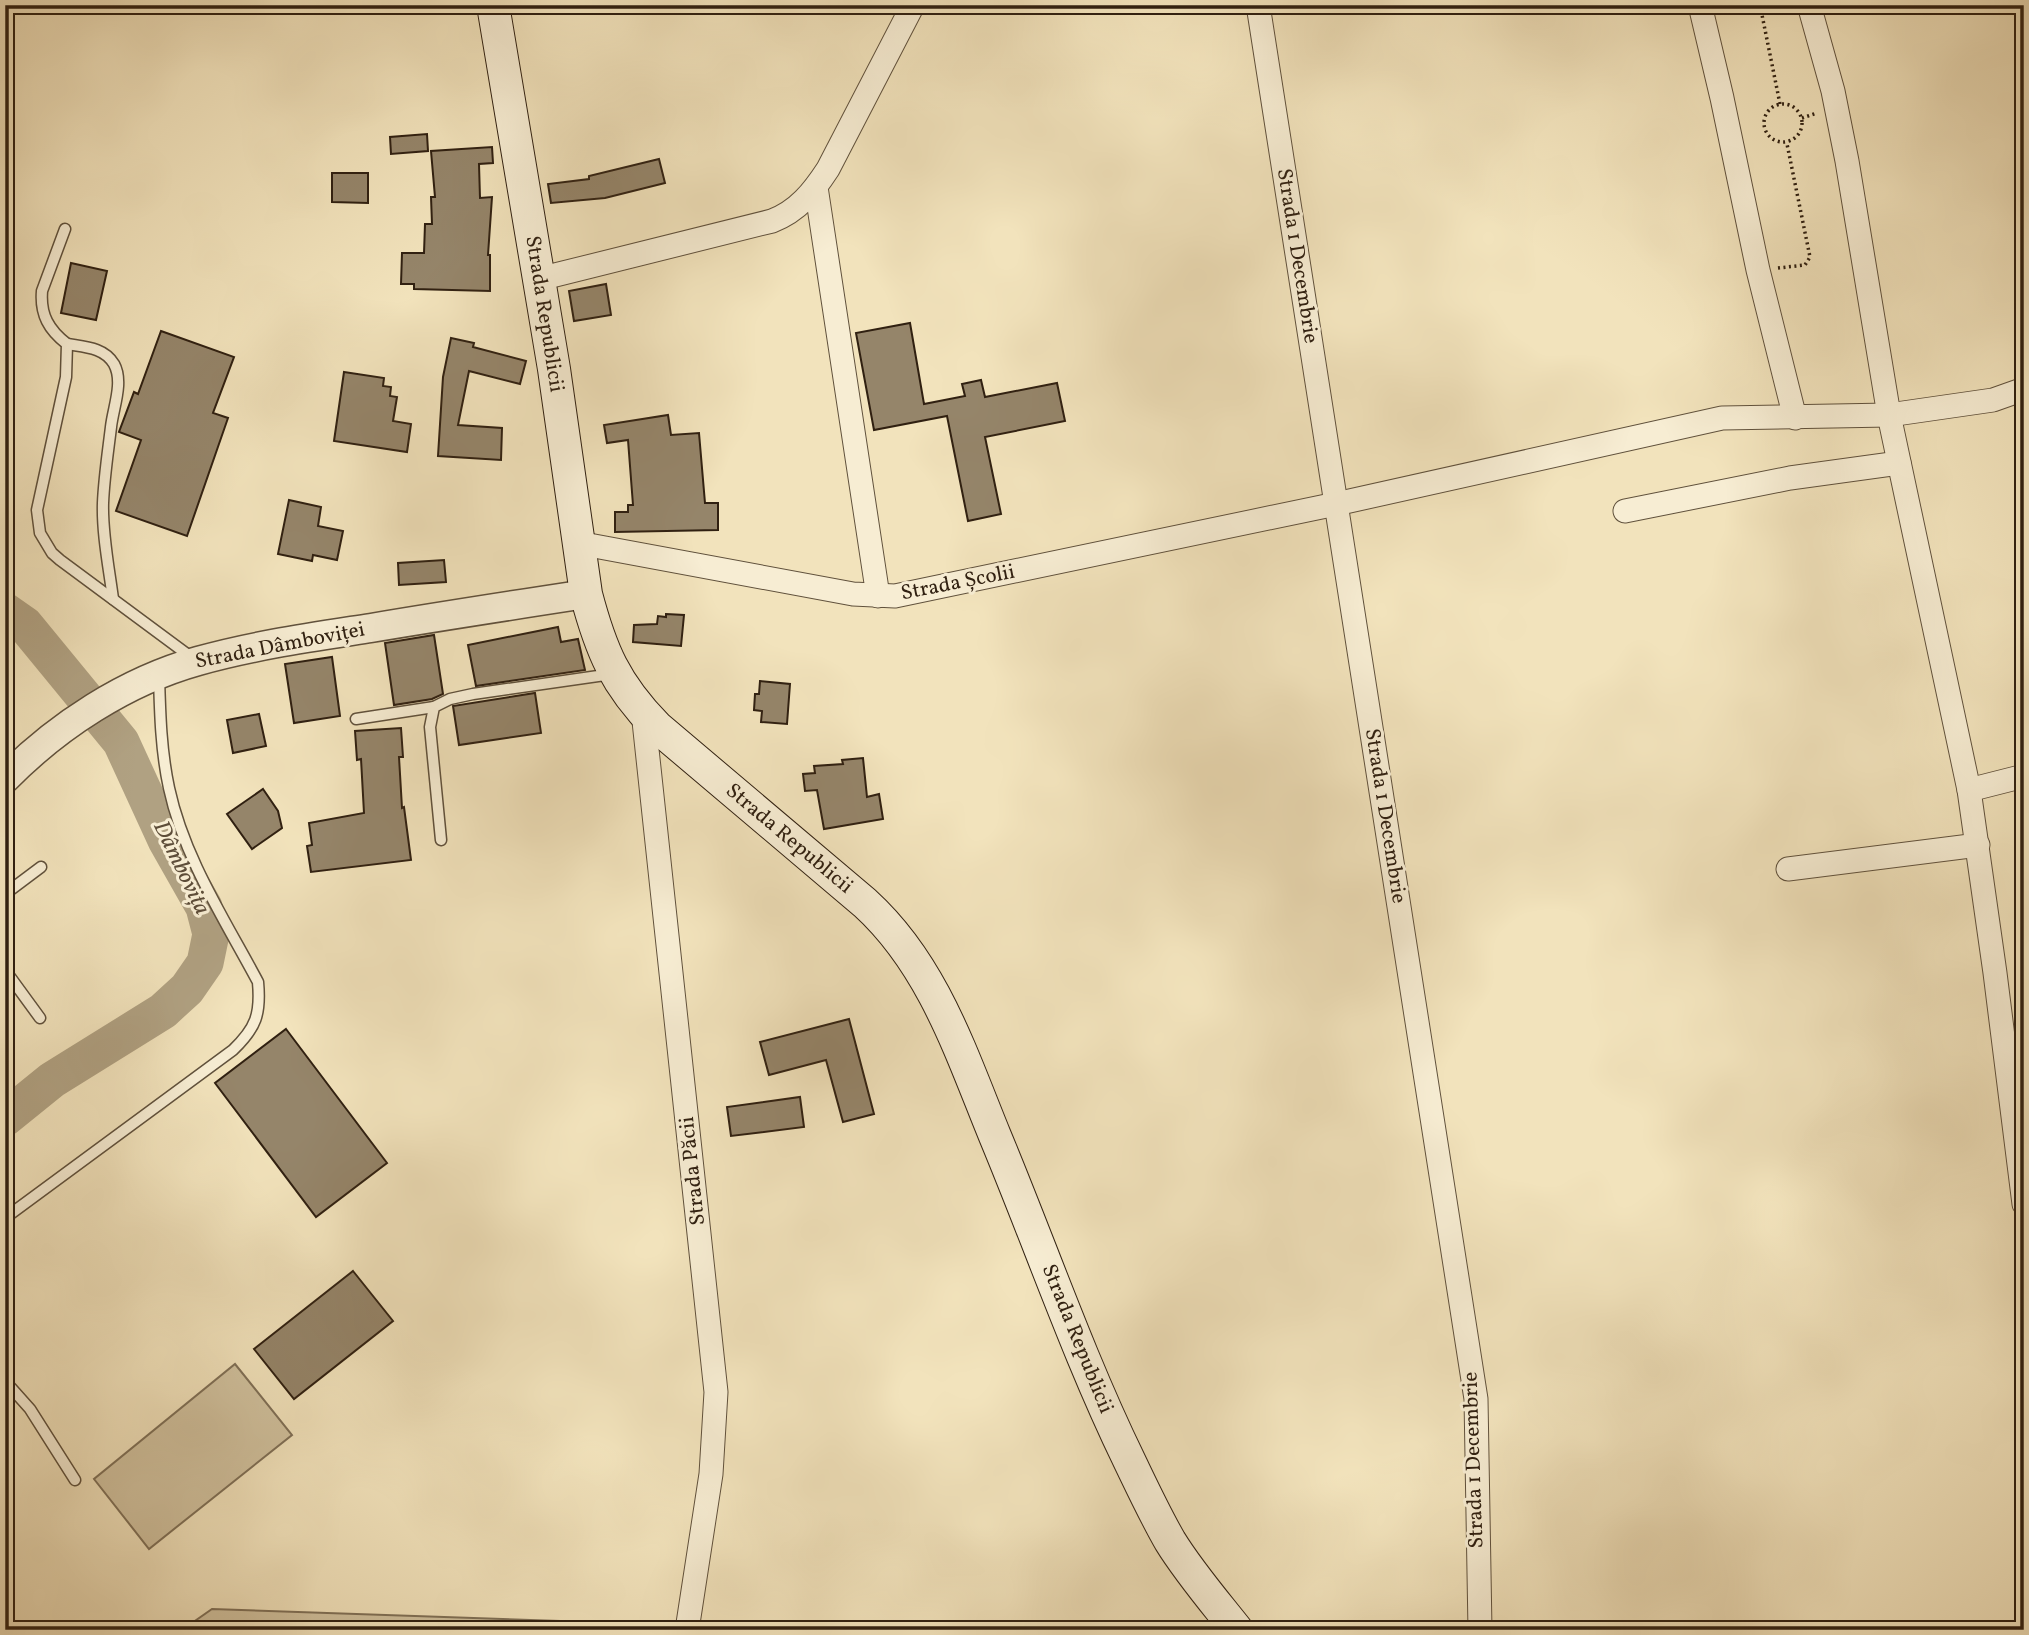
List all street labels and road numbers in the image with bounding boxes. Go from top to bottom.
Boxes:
street label: Strada 1 Decembrie [1269,166,1325,346]
street label: Strada Republicii [517,234,571,394]
street label: Strada Școlii [898,558,1018,608]
street label: Strada Dâmboviței [193,615,367,677]
street label: Strada 1 Decembrie [1357,726,1413,906]
street label: Strada Republicii [719,777,859,901]
street label: Strada Păcii [673,1115,713,1227]
street label: Strada Republicii [1034,1260,1120,1418]
street label: Strada 1 Decembrie [1456,1371,1492,1549]

